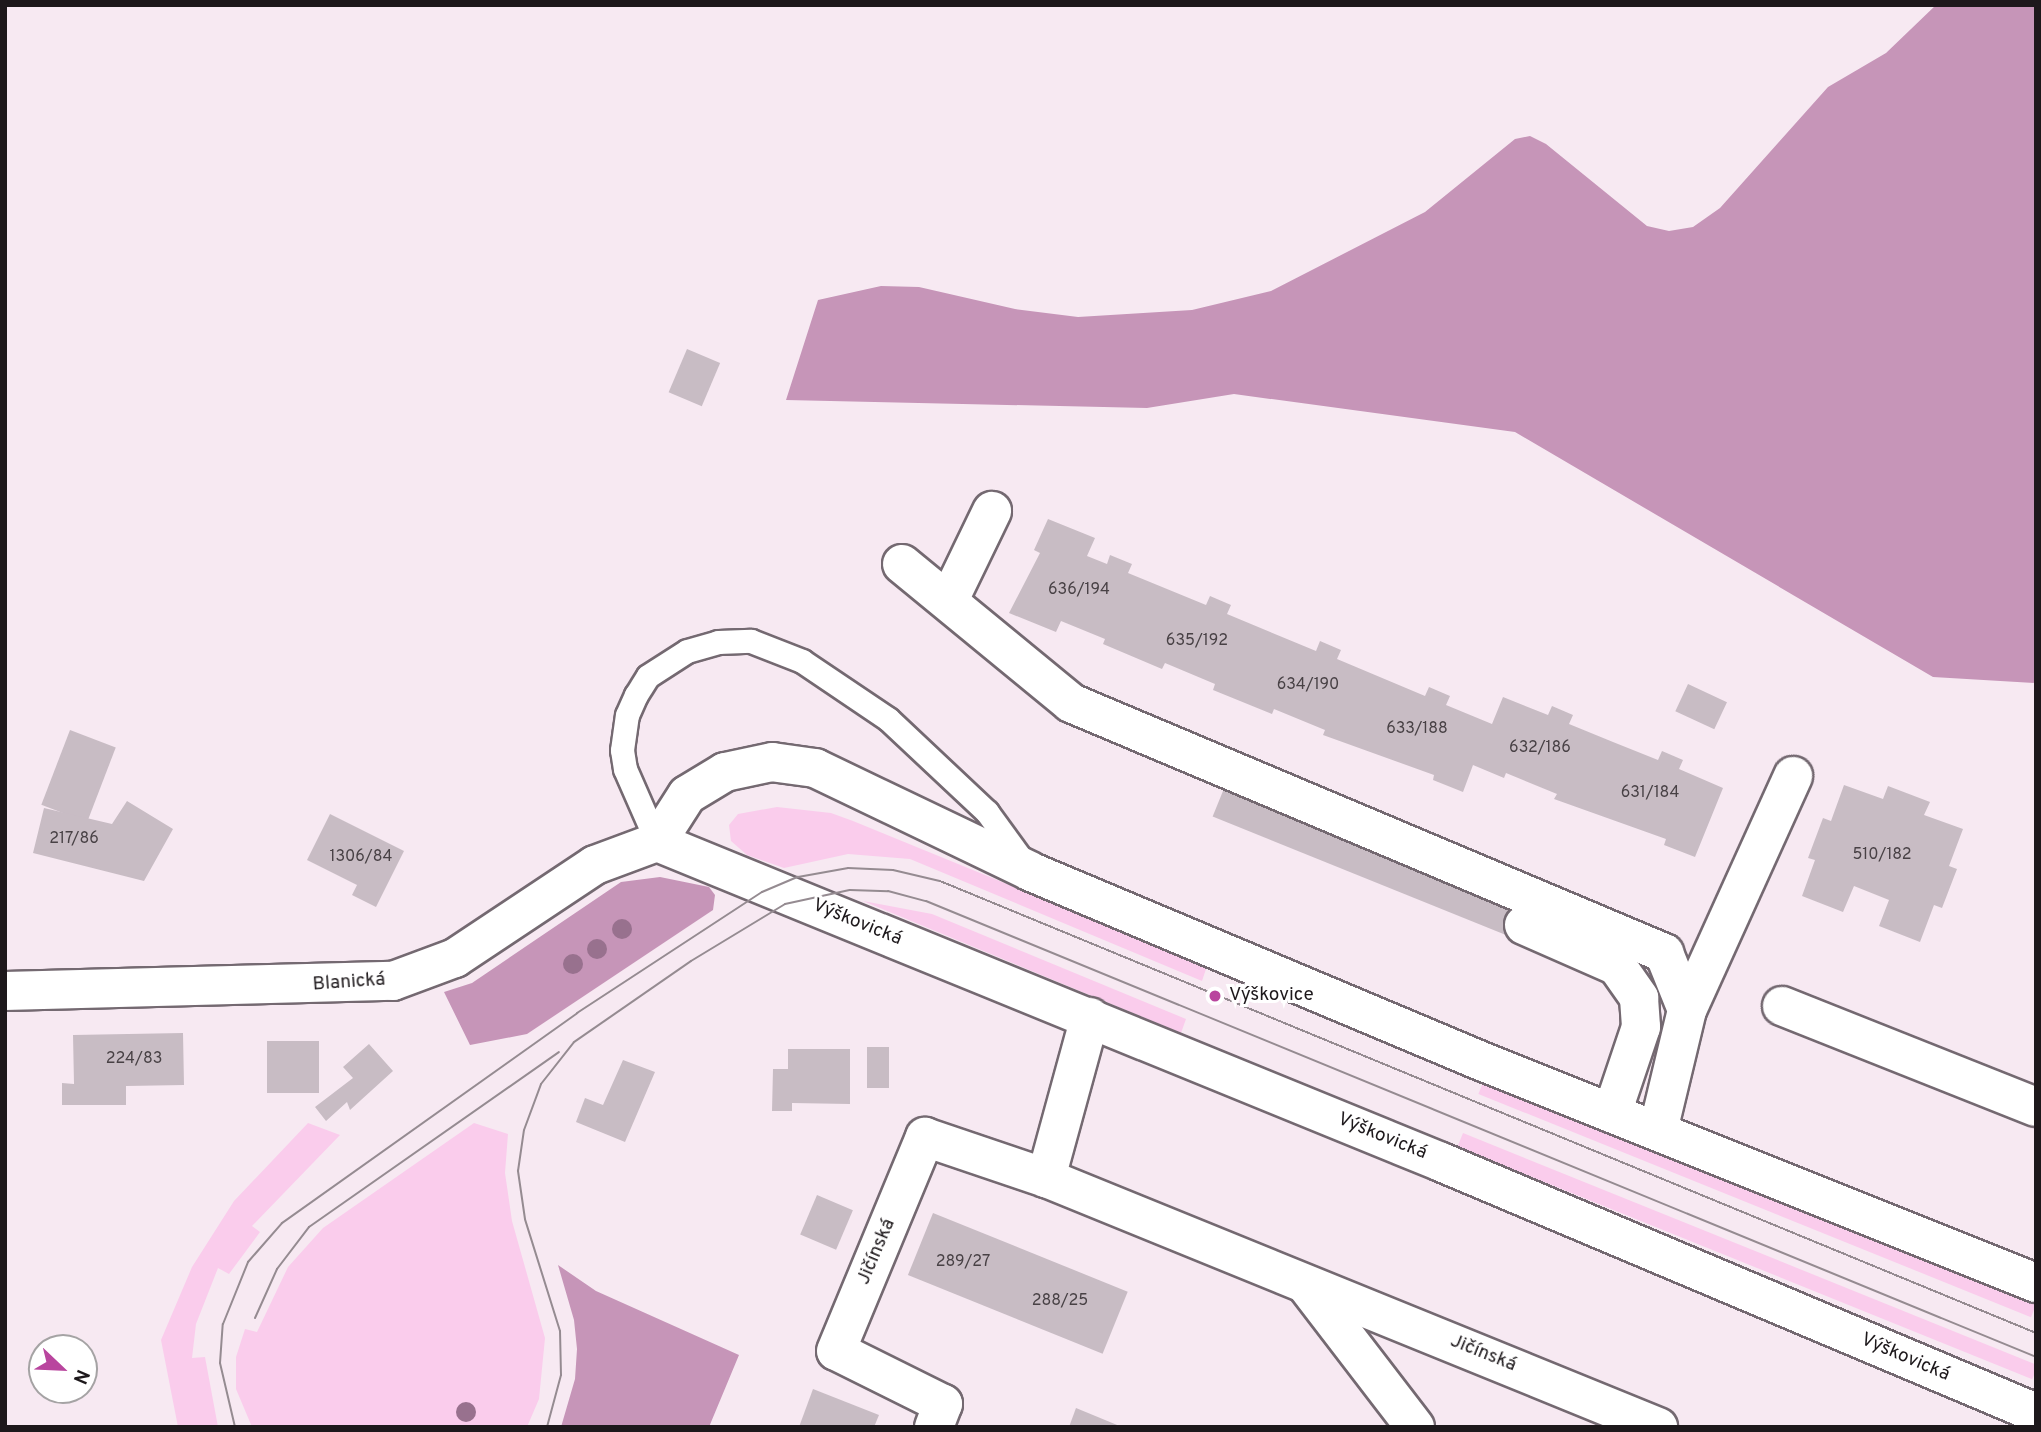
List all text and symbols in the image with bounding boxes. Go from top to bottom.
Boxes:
house number: 636/194 [1048,580,1110,600]
house number: 635/192 [1166,631,1228,651]
house number: 634/190 [1277,675,1339,695]
house number: 633/188 [1386,719,1448,739]
house number: 632/186 [1509,738,1571,758]
house number: 631/184 [1621,783,1679,803]
house number: 217/86 [49,829,99,849]
house number: 510/182 [1852,845,1912,865]
house number: 1306/84 [330,847,392,867]
street label: Výškovická [809,895,905,951]
street label: Blanická [312,969,386,997]
place label: Výškovice [1229,985,1314,1007]
marker: Výškovice [1207,988,1223,1004]
house number: 224/83 [106,1049,162,1069]
street label: Výškovická [1334,1109,1430,1165]
street label: Jičínská [853,1216,901,1288]
house number: 289/27 [936,1252,990,1272]
house number: 288/25 [1032,1291,1088,1311]
street label: Výškovická [1857,1329,1953,1387]
street label: Jičínská [1447,1330,1519,1378]
north arrow [28,1334,98,1404]
text: N [67,1365,94,1387]

